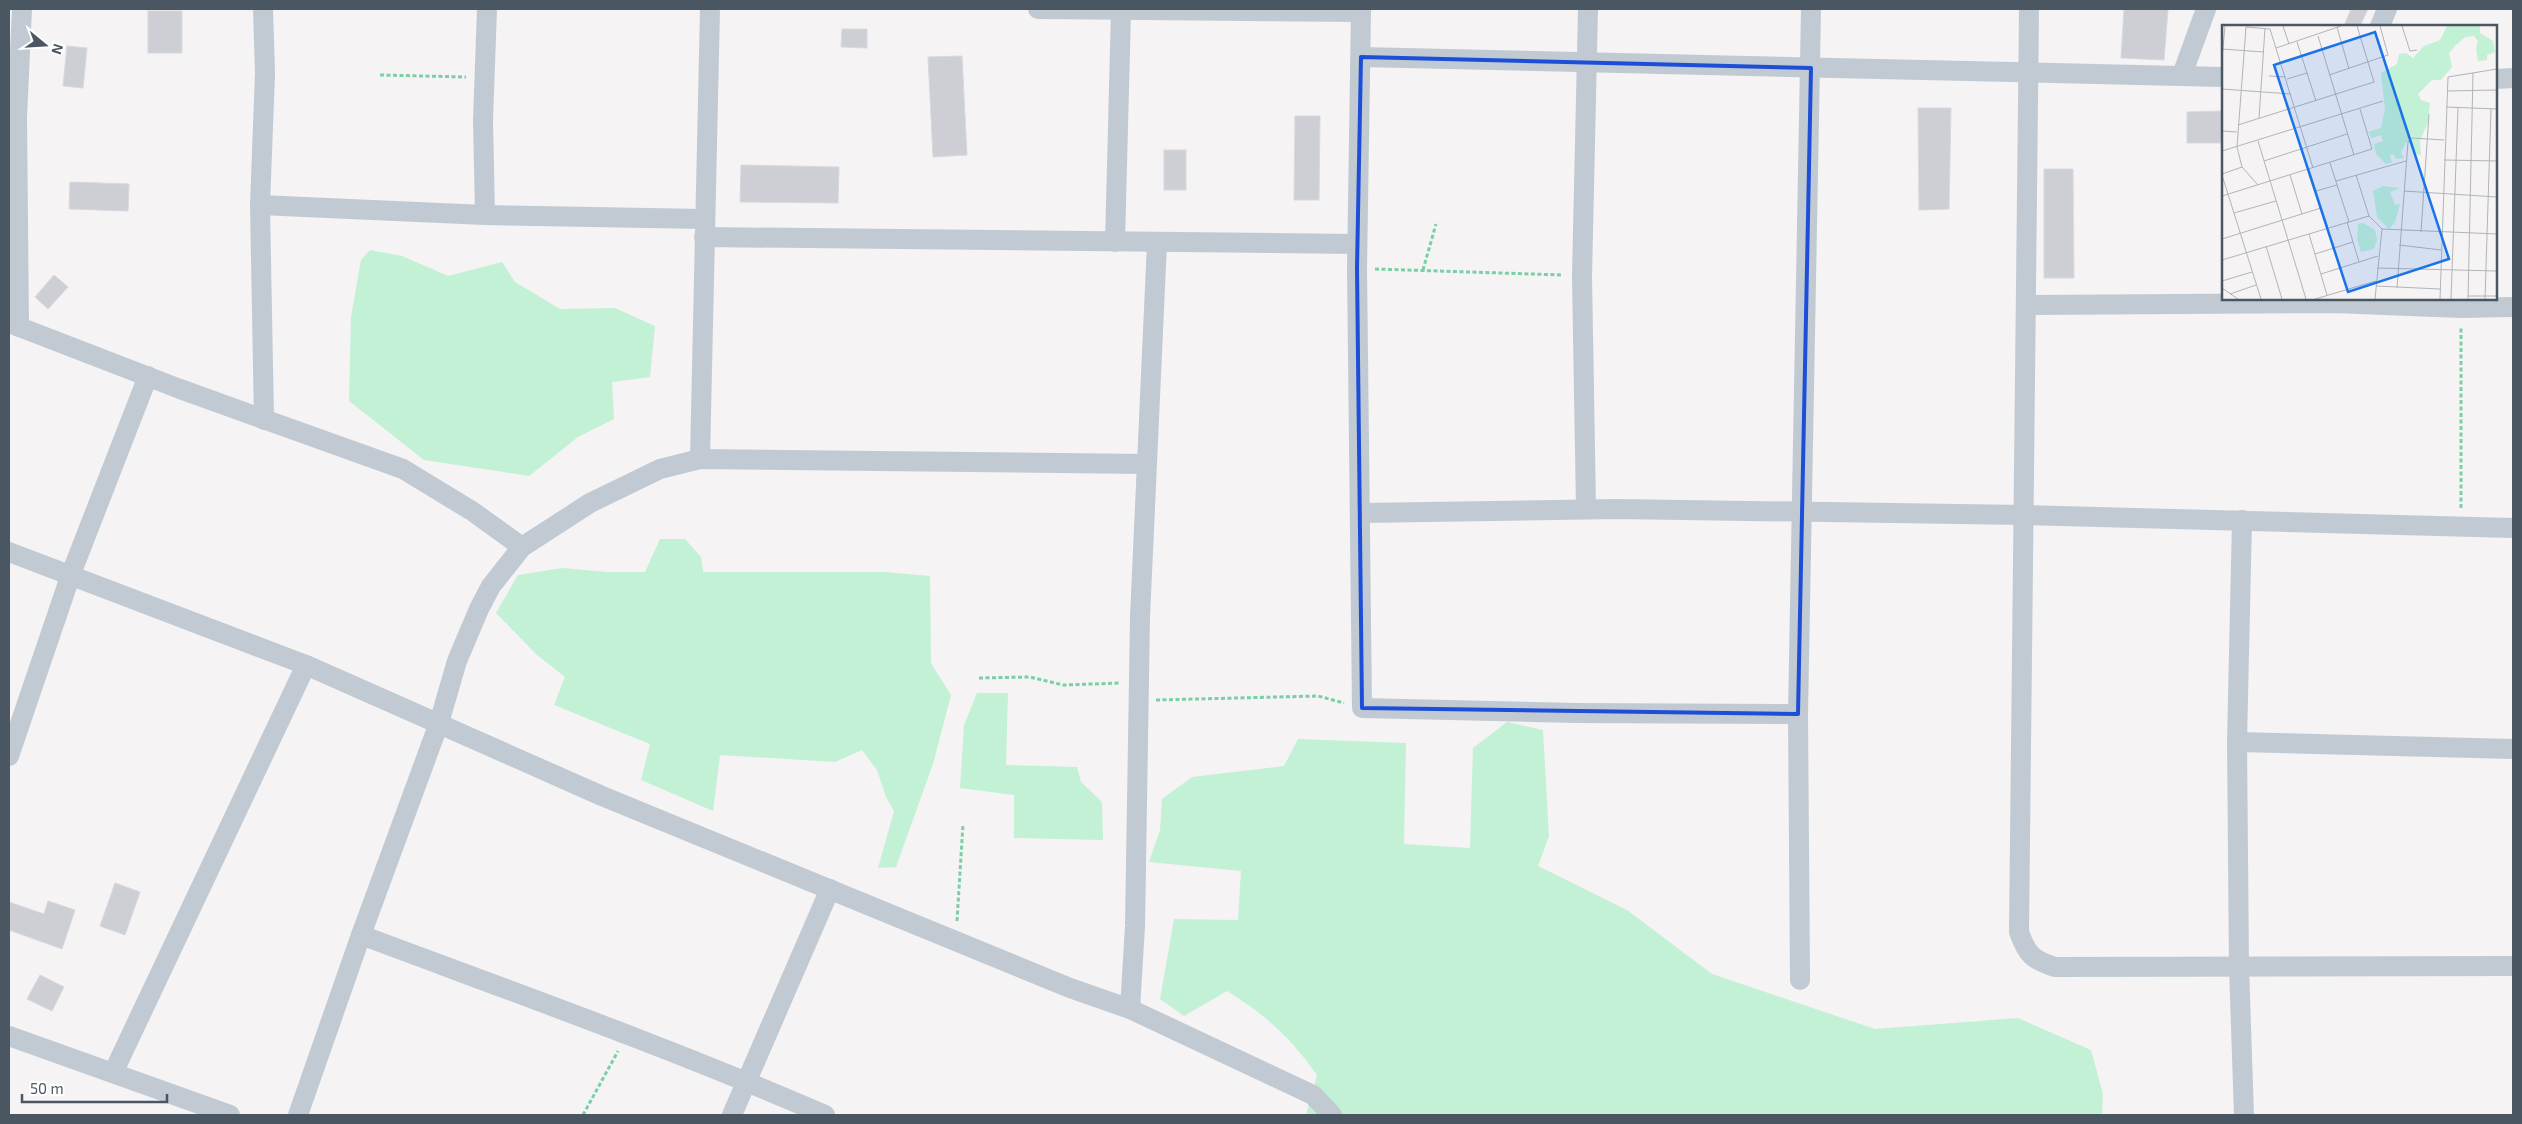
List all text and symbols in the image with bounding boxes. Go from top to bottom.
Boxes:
north arrow [20,20,70,70]
inset map [2222,25,2497,300]
text: N [48,42,67,57]
scale bar [22,1072,168,1104]
text: 50 m [30,1079,64,1097]

